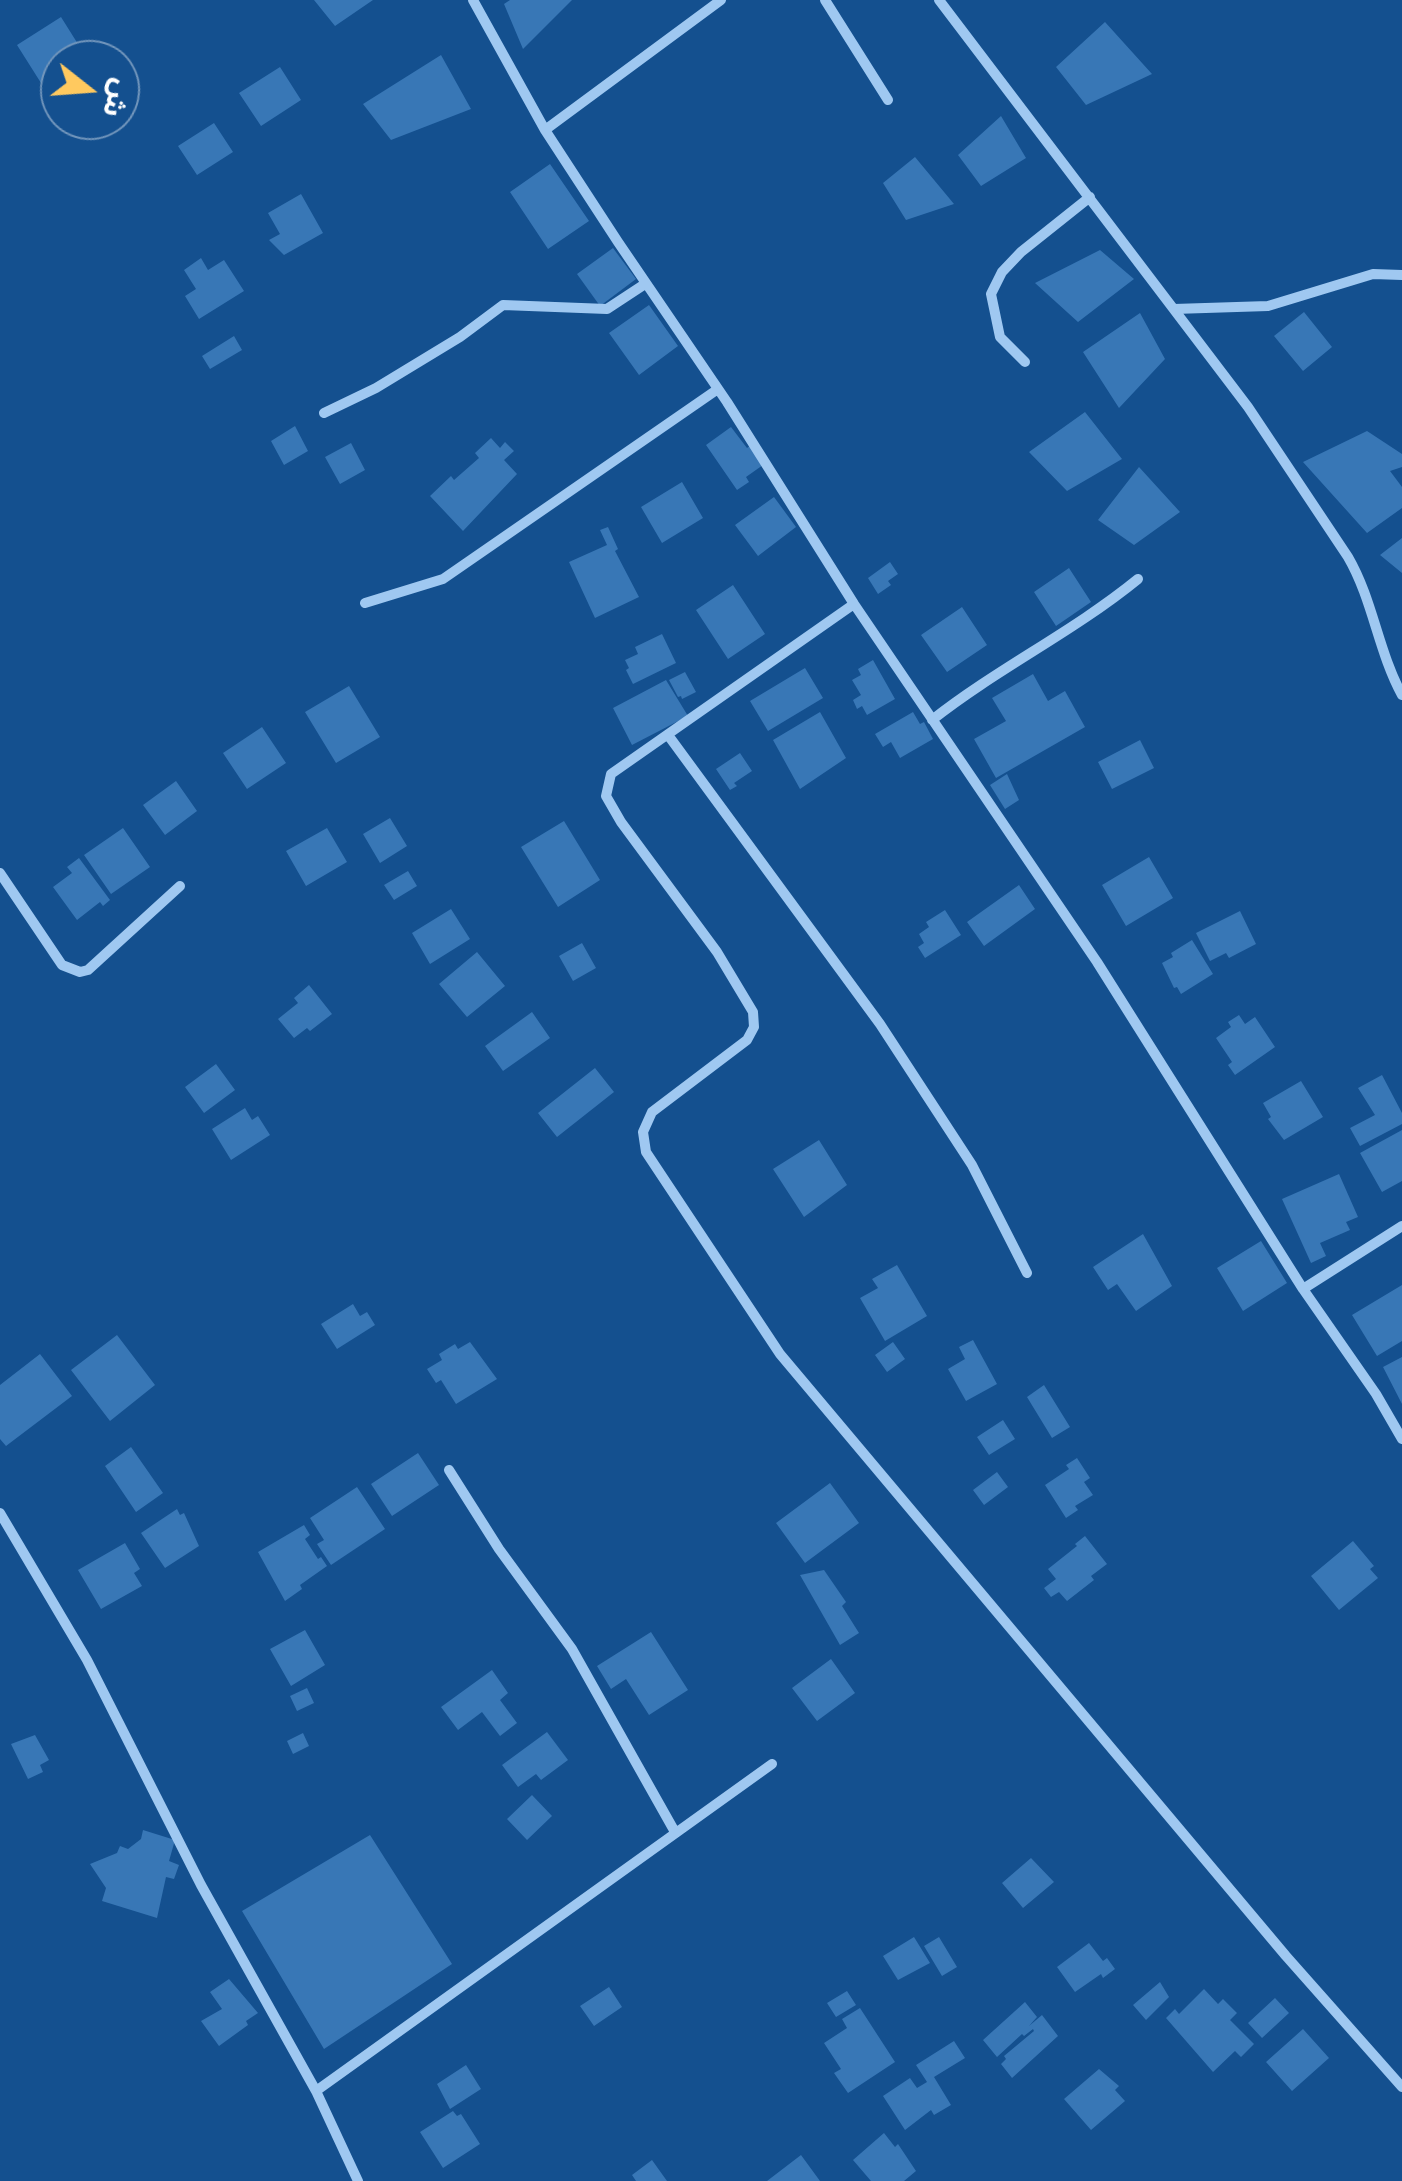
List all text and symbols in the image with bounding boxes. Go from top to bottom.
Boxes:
north arrow [40,40,140,140]
text: ش [96,75,139,122]

